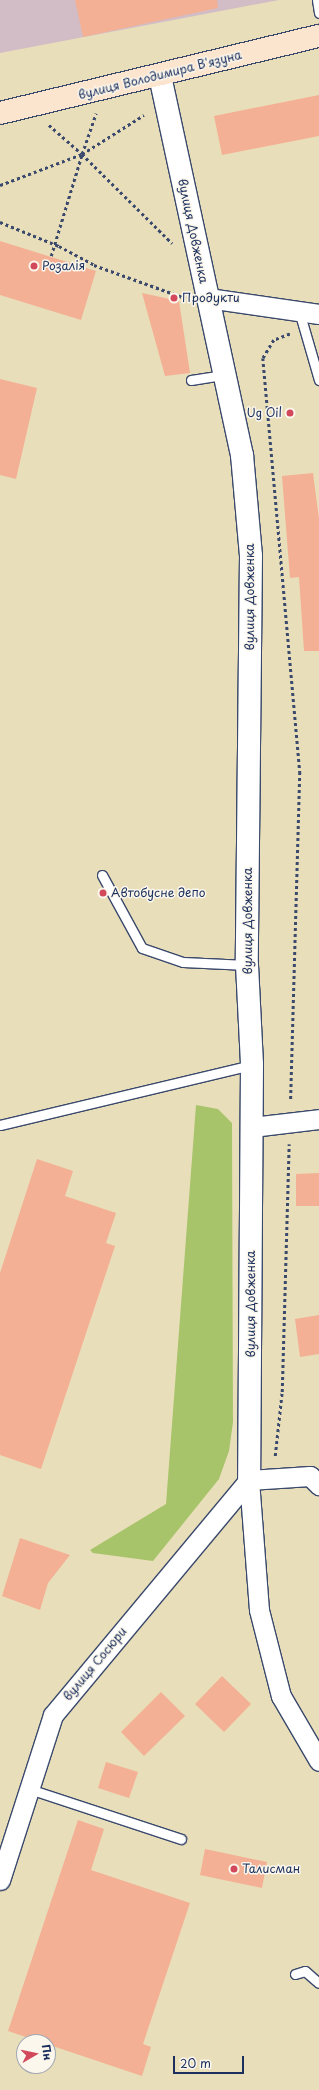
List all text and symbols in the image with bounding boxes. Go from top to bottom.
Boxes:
street label: вулиця Володимира В'язуна [77,48,243,102]
street label: вулиця Довженка [175,177,211,285]
place label: Розалія [42,259,85,273]
marker: Розалія [29,261,39,271]
place label: Продукти [182,291,240,305]
marker: Продукти [169,293,179,303]
place label: Ug Oil [246,406,282,420]
marker: Ug Oil [285,408,295,418]
street label: вулиця Довженка [243,544,257,650]
street label: вулиця Довженка [241,868,255,974]
place label: Автобусне депо [111,886,205,900]
marker: Автобусне депо [98,888,108,898]
street label: вулиця Довженка [244,1251,258,1357]
street label: вулиця Сосюри [60,1624,130,1704]
place label: Талисман [242,1862,300,1876]
marker: Талисман [229,1864,239,1874]
north arrow [16,2034,56,2074]
text: Пн [38,2043,57,2061]
scale bar [175,2048,246,2074]
text: 20 m [180,2054,211,2072]

